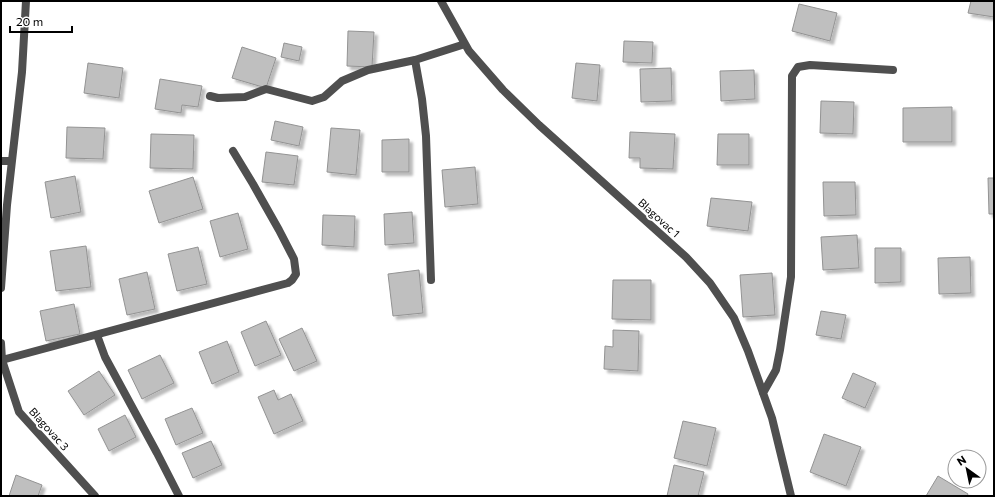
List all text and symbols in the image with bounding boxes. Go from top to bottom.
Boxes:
scale bar [10,8,72,34]
text: 20 m [16,14,43,28]
street label: Blagovac 1 [636,196,683,240]
street label: Blagovac 3 [27,405,72,453]
north arrow [947,449,987,489]
text: N [954,452,968,468]

